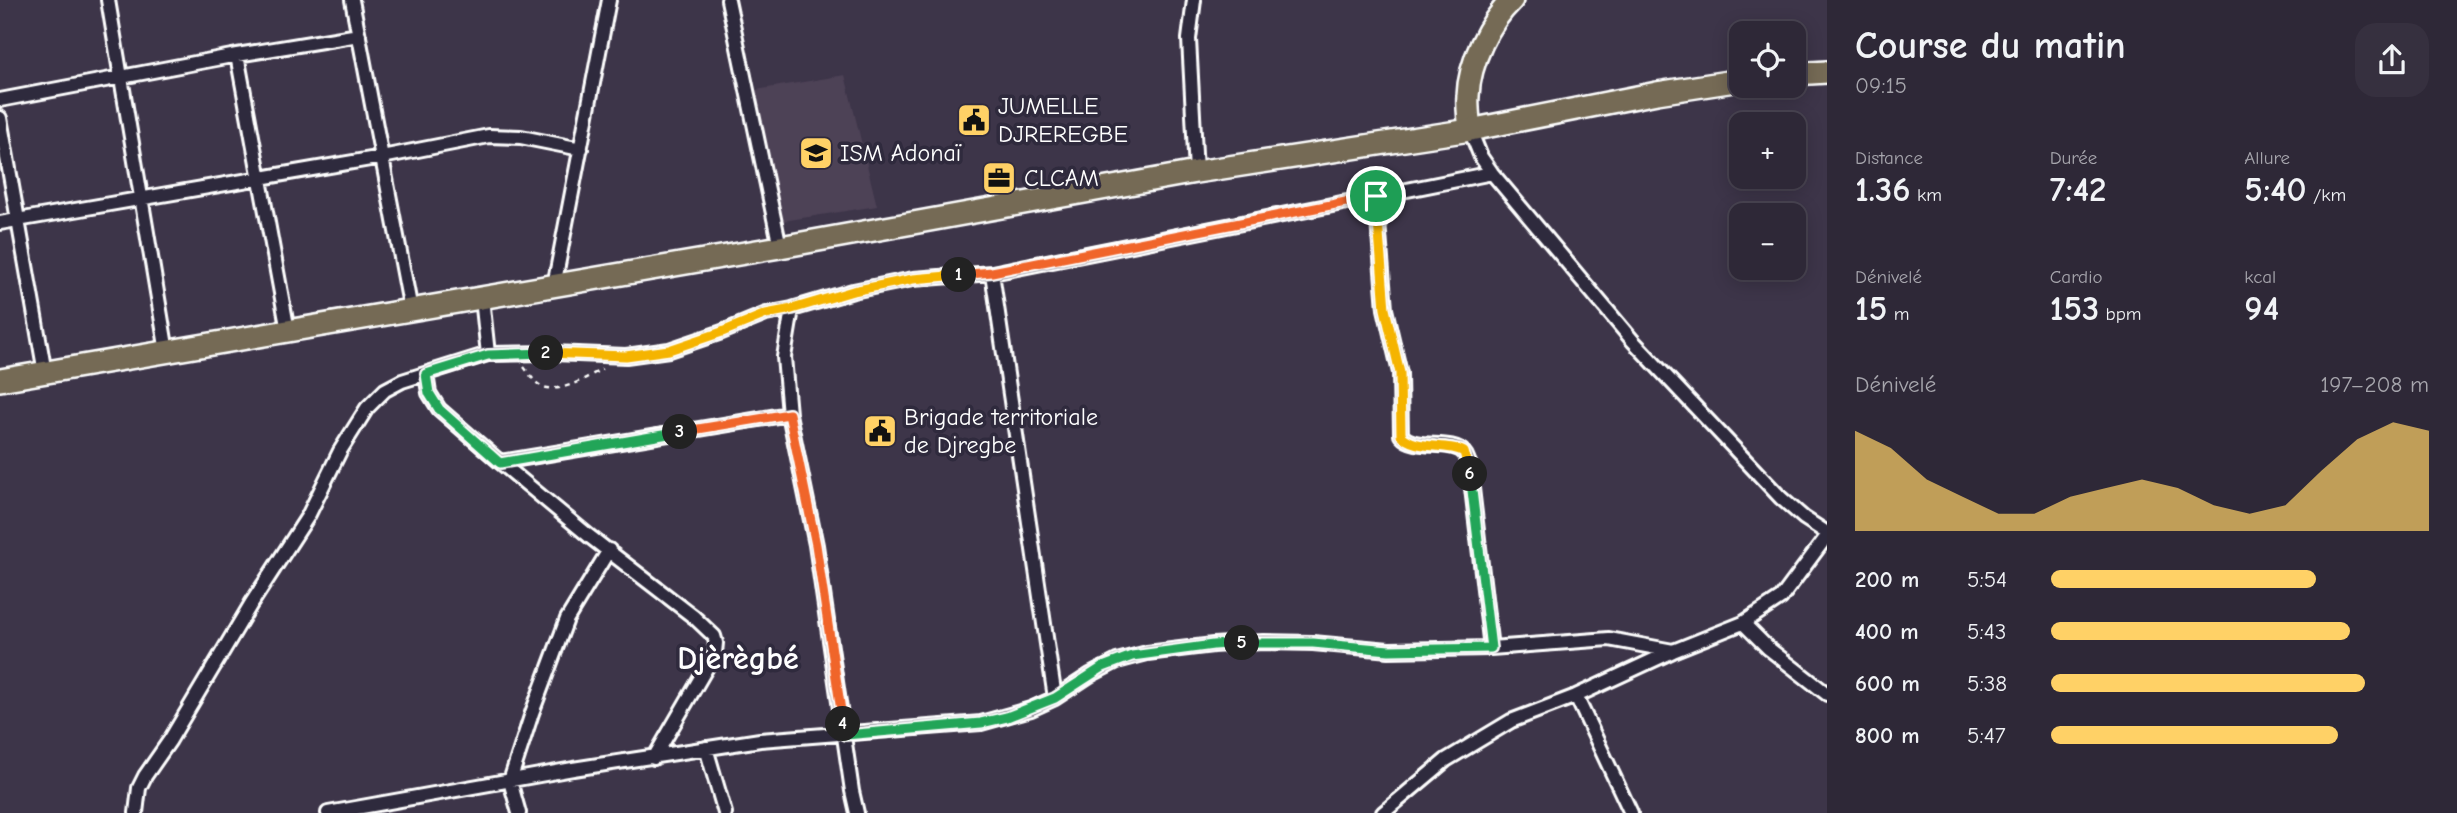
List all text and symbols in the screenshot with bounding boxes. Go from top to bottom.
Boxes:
map controls [1729,21,1806,280]
button: locate [1729,21,1806,98]
button: share [2355,23,2429,97]
text: Course du matin [1855,24,2126,68]
text: 09:15 [1855,72,1907,99]
place label: JUMELLE DJREREGBE [998,92,1128,148]
public building icon: JUMELLE DJREREGBE [955,101,993,139]
button: + [1729,112,1806,189]
school or university icon: ISM Adonaï [797,134,835,172]
place label: ISM Adonaï [840,139,962,167]
text: Distance [1855,147,1923,169]
text: Durée [2050,147,2097,169]
text: Allure [2244,147,2290,169]
office icon: CLCAM [980,159,1018,197]
place label: CLCAM [1024,164,1099,192]
pin [1346,166,1406,226]
text: 1.36 [1855,169,1911,210]
text: 7:42 [2050,169,2107,210]
text: 5:40 [2244,169,2307,210]
icon: arrive [1357,177,1395,215]
text: km [1911,184,1942,206]
text: /km [2307,184,2346,206]
button: − [1729,203,1806,280]
pin: 1 [942,258,976,292]
text: 1 [955,263,962,285]
text: Dénivelé [1855,266,1922,288]
text: Cardio [2050,266,2103,288]
text: kcal [2244,266,2276,288]
text: 15 [1855,288,1887,329]
text: 153 [2050,288,2099,329]
text: 94 [2244,288,2279,329]
text: m [1887,303,1909,325]
text: bpm [2099,303,2142,325]
pin: 2 [528,336,564,370]
text: 2 [541,341,550,363]
text: Dénivelé [1855,371,1936,398]
text: 197–208 m [2320,371,2429,398]
place label: Brigade territoriale de Djregbe [904,403,1098,459]
public building icon: Brigade territoriale de Djregbe [861,412,899,450]
pin: 3 [662,414,698,450]
text: 3 [675,420,684,442]
pin: 6 [1452,456,1488,491]
text: 6 [1465,462,1474,484]
text: 200 m [1855,566,1919,593]
text: 5:54 [1967,566,2007,593]
text: 400 m [1855,618,1919,645]
text: 5:43 [1967,618,2006,645]
pin: 5 [1224,626,1260,660]
text: 5 [1236,631,1247,653]
district label: Djèrègbé [677,640,799,677]
text: 600 m [1855,670,1920,697]
text: 5:38 [1967,670,2007,697]
pin: 4 [826,706,860,742]
text: 4 [838,712,847,734]
text: 800 m [1855,722,1920,749]
text: 5:47 [1967,722,2006,749]

